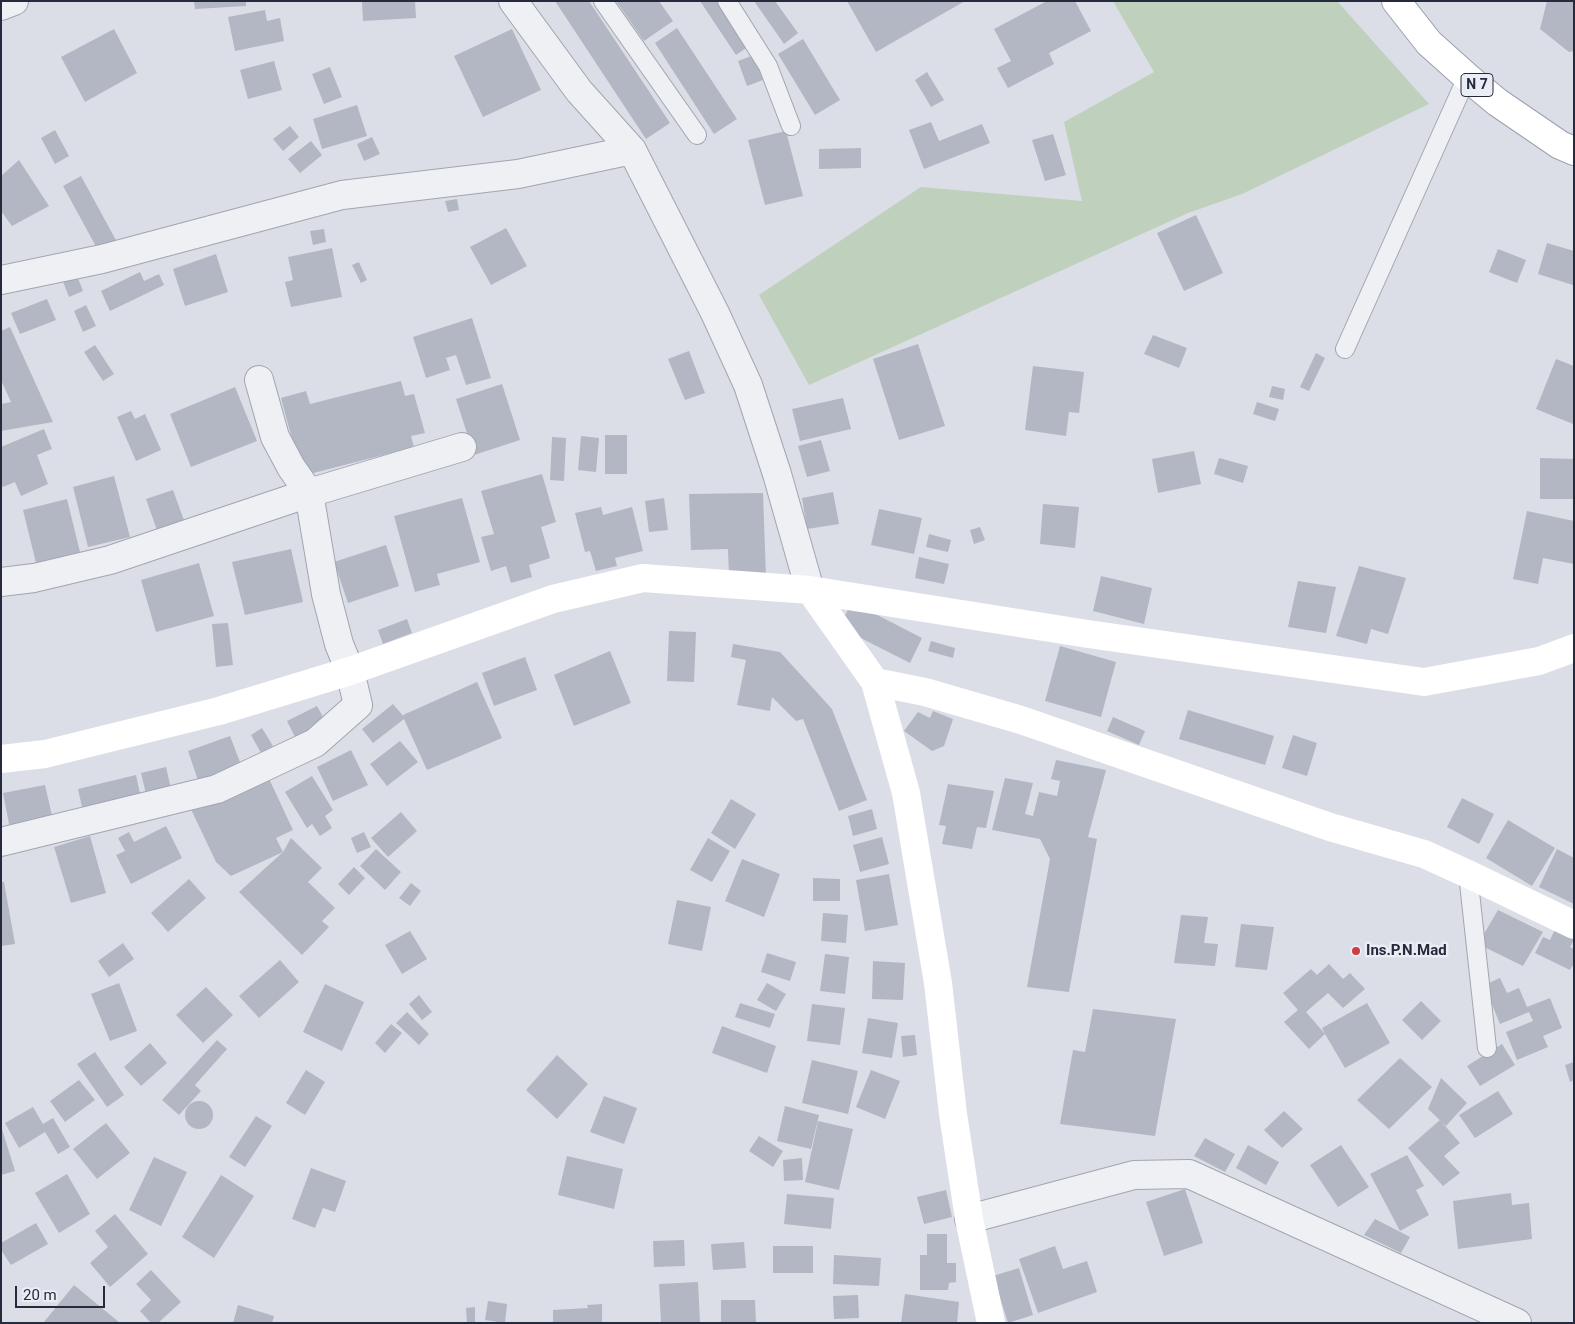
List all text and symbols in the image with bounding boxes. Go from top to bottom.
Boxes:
road number: N 7 [1461,74,1493,96]
place label: Ins.P.N.Mad [1366,942,1447,960]
marker: Ins.P.N.Mad [1350,945,1362,957]
scale bar [18,1276,108,1308]
text: 20 m [23,1286,57,1304]

